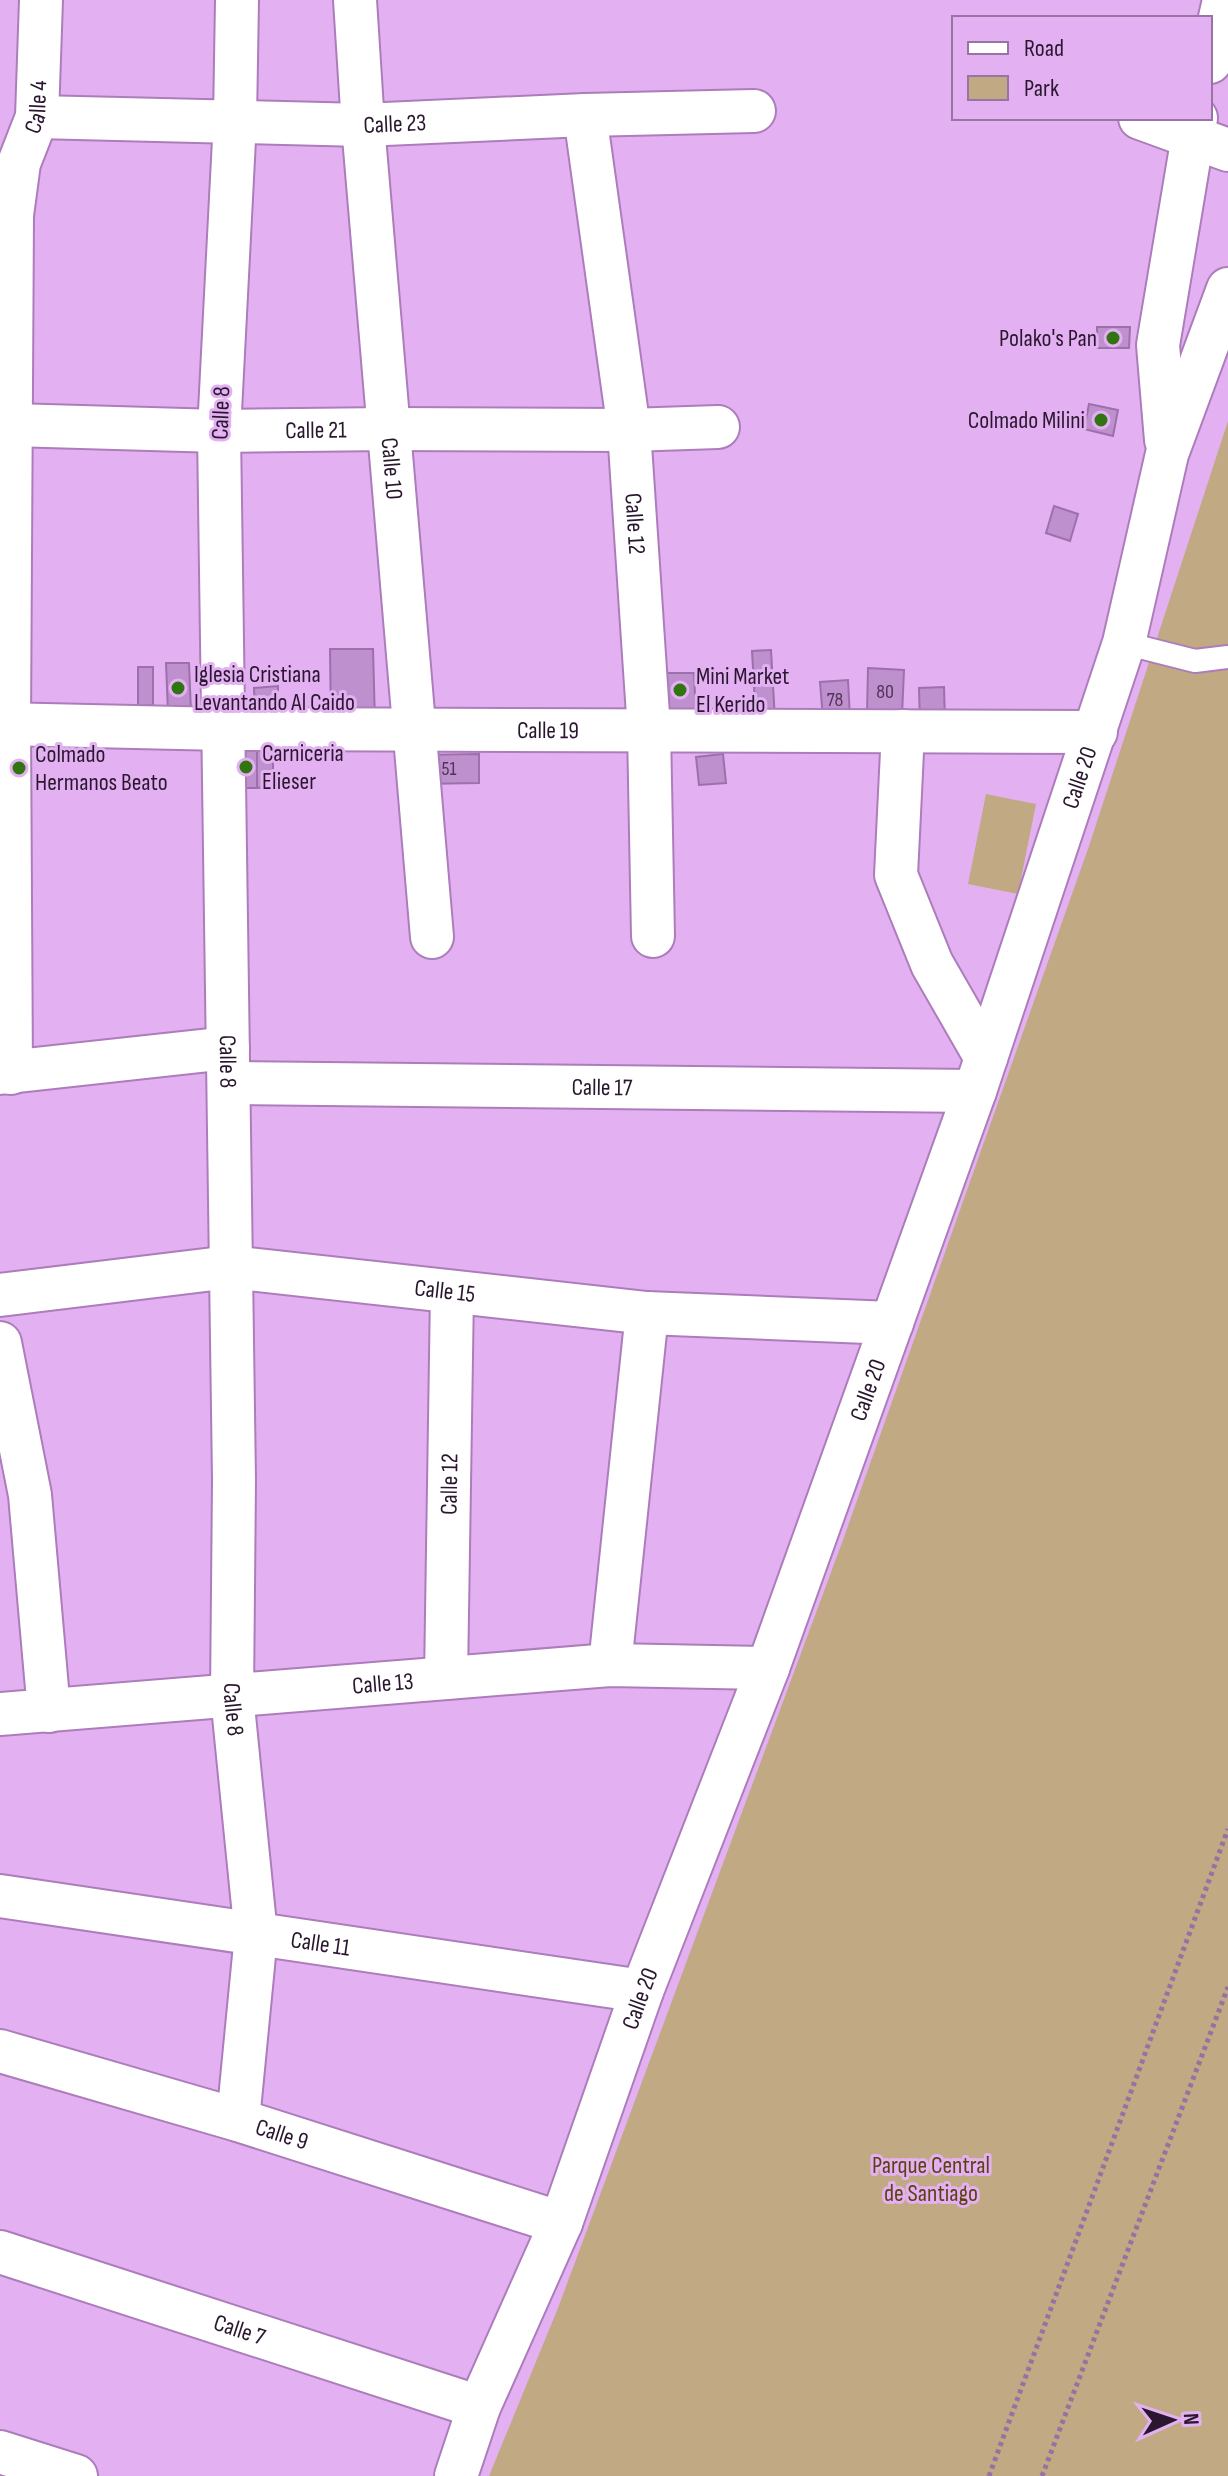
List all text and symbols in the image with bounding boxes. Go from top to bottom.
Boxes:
legend [952,16,1212,120]
text: Road [1024,34,1064,63]
text: Park [1024,74,1059,103]
street label: Calle 4 [18,80,53,138]
street label: Calle 23 [363,108,427,139]
place label: Polako's Pan [999,324,1097,353]
marker: Polako's Pan [1104,329,1122,347]
street label: Calle 8 [206,386,236,440]
place label: Colmado Milini [968,406,1085,435]
marker: Colmado Milini [1092,411,1110,429]
street label: Calle 21 [285,415,347,445]
street label: Calle 10 [375,436,409,501]
street label: Calle 12 [619,492,652,555]
place label: Iglesia Cristiana Levantando Al Caido [194,660,355,717]
place label: Mini Market El Kerido [696,662,789,719]
marker: Iglesia Cristiana Levantando Al Caido [169,679,187,697]
house number: 80 [876,680,894,704]
marker: Mini Market El Kerido [671,681,689,699]
house number: 78 [827,688,843,712]
street label: Calle 19 [517,716,579,745]
place label: Carniceria Elieser [262,739,344,796]
place label: Colmado Hermanos Beato [35,740,168,797]
street label: Calle 20 [1055,743,1103,812]
house number: 51 [441,757,457,781]
marker: Carniceria Elieser [237,758,255,776]
marker: Colmado Hermanos Beato [10,759,28,777]
street label: Calle 8 [213,1035,243,1088]
street label: Calle 17 [571,1072,633,1102]
street label: Calle 15 [413,1273,477,1308]
street label: Calle 20 [843,1355,892,1425]
street label: Calle 12 [434,1453,464,1515]
street label: Calle 13 [351,1666,415,1700]
street label: Calle 8 [217,1683,250,1737]
street label: Calle 11 [289,1925,353,1962]
street label: Calle 20 [615,1964,664,2033]
street label: Calle 9 [252,2112,312,2156]
park label: Parque Central de Santiago [872,2151,990,2208]
street label: Calle 7 [210,2308,270,2352]
north arrow [1132,2380,1212,2460]
text: N [1177,2412,1204,2426]

